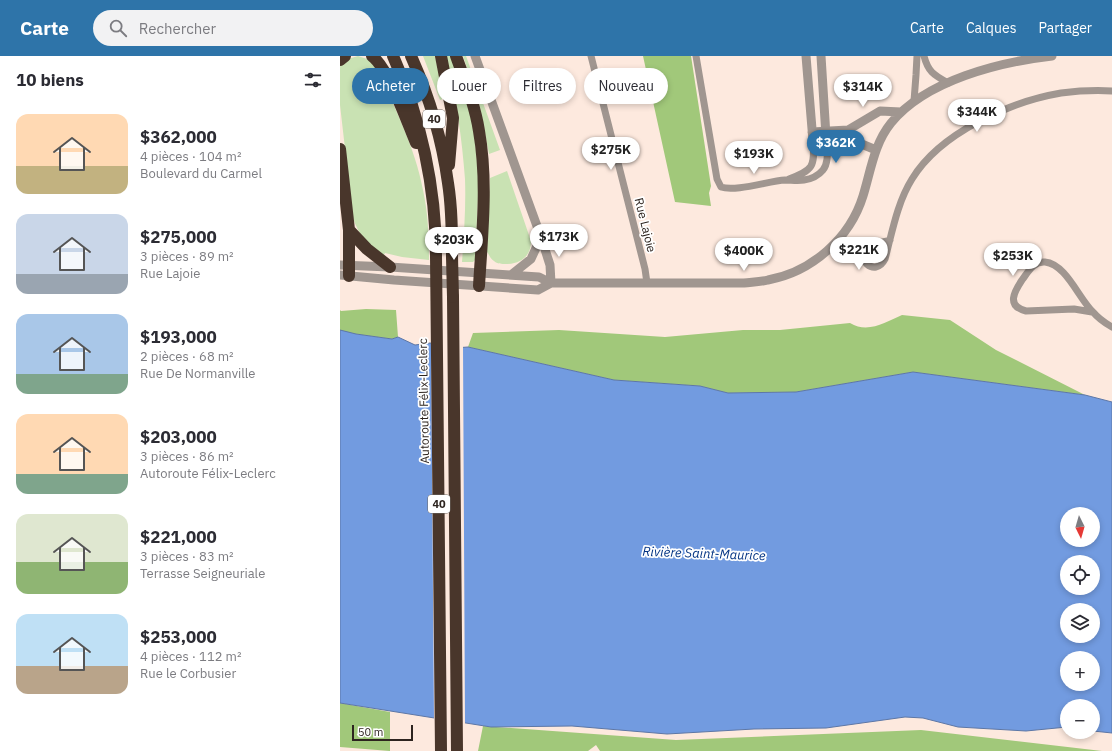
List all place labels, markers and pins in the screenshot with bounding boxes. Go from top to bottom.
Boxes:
pin: $314K [835,74,891,108]
pin: $344K [949,99,1005,133]
pin: $362K [808,130,864,164]
pin: $275K [583,137,639,171]
pin: $193K [726,141,782,175]
pin: $173K [531,224,587,258]
pin: $203K [426,227,482,261]
pin: $221K [831,237,887,271]
pin: $400K [716,238,772,272]
pin: $253K [985,243,1041,277]

